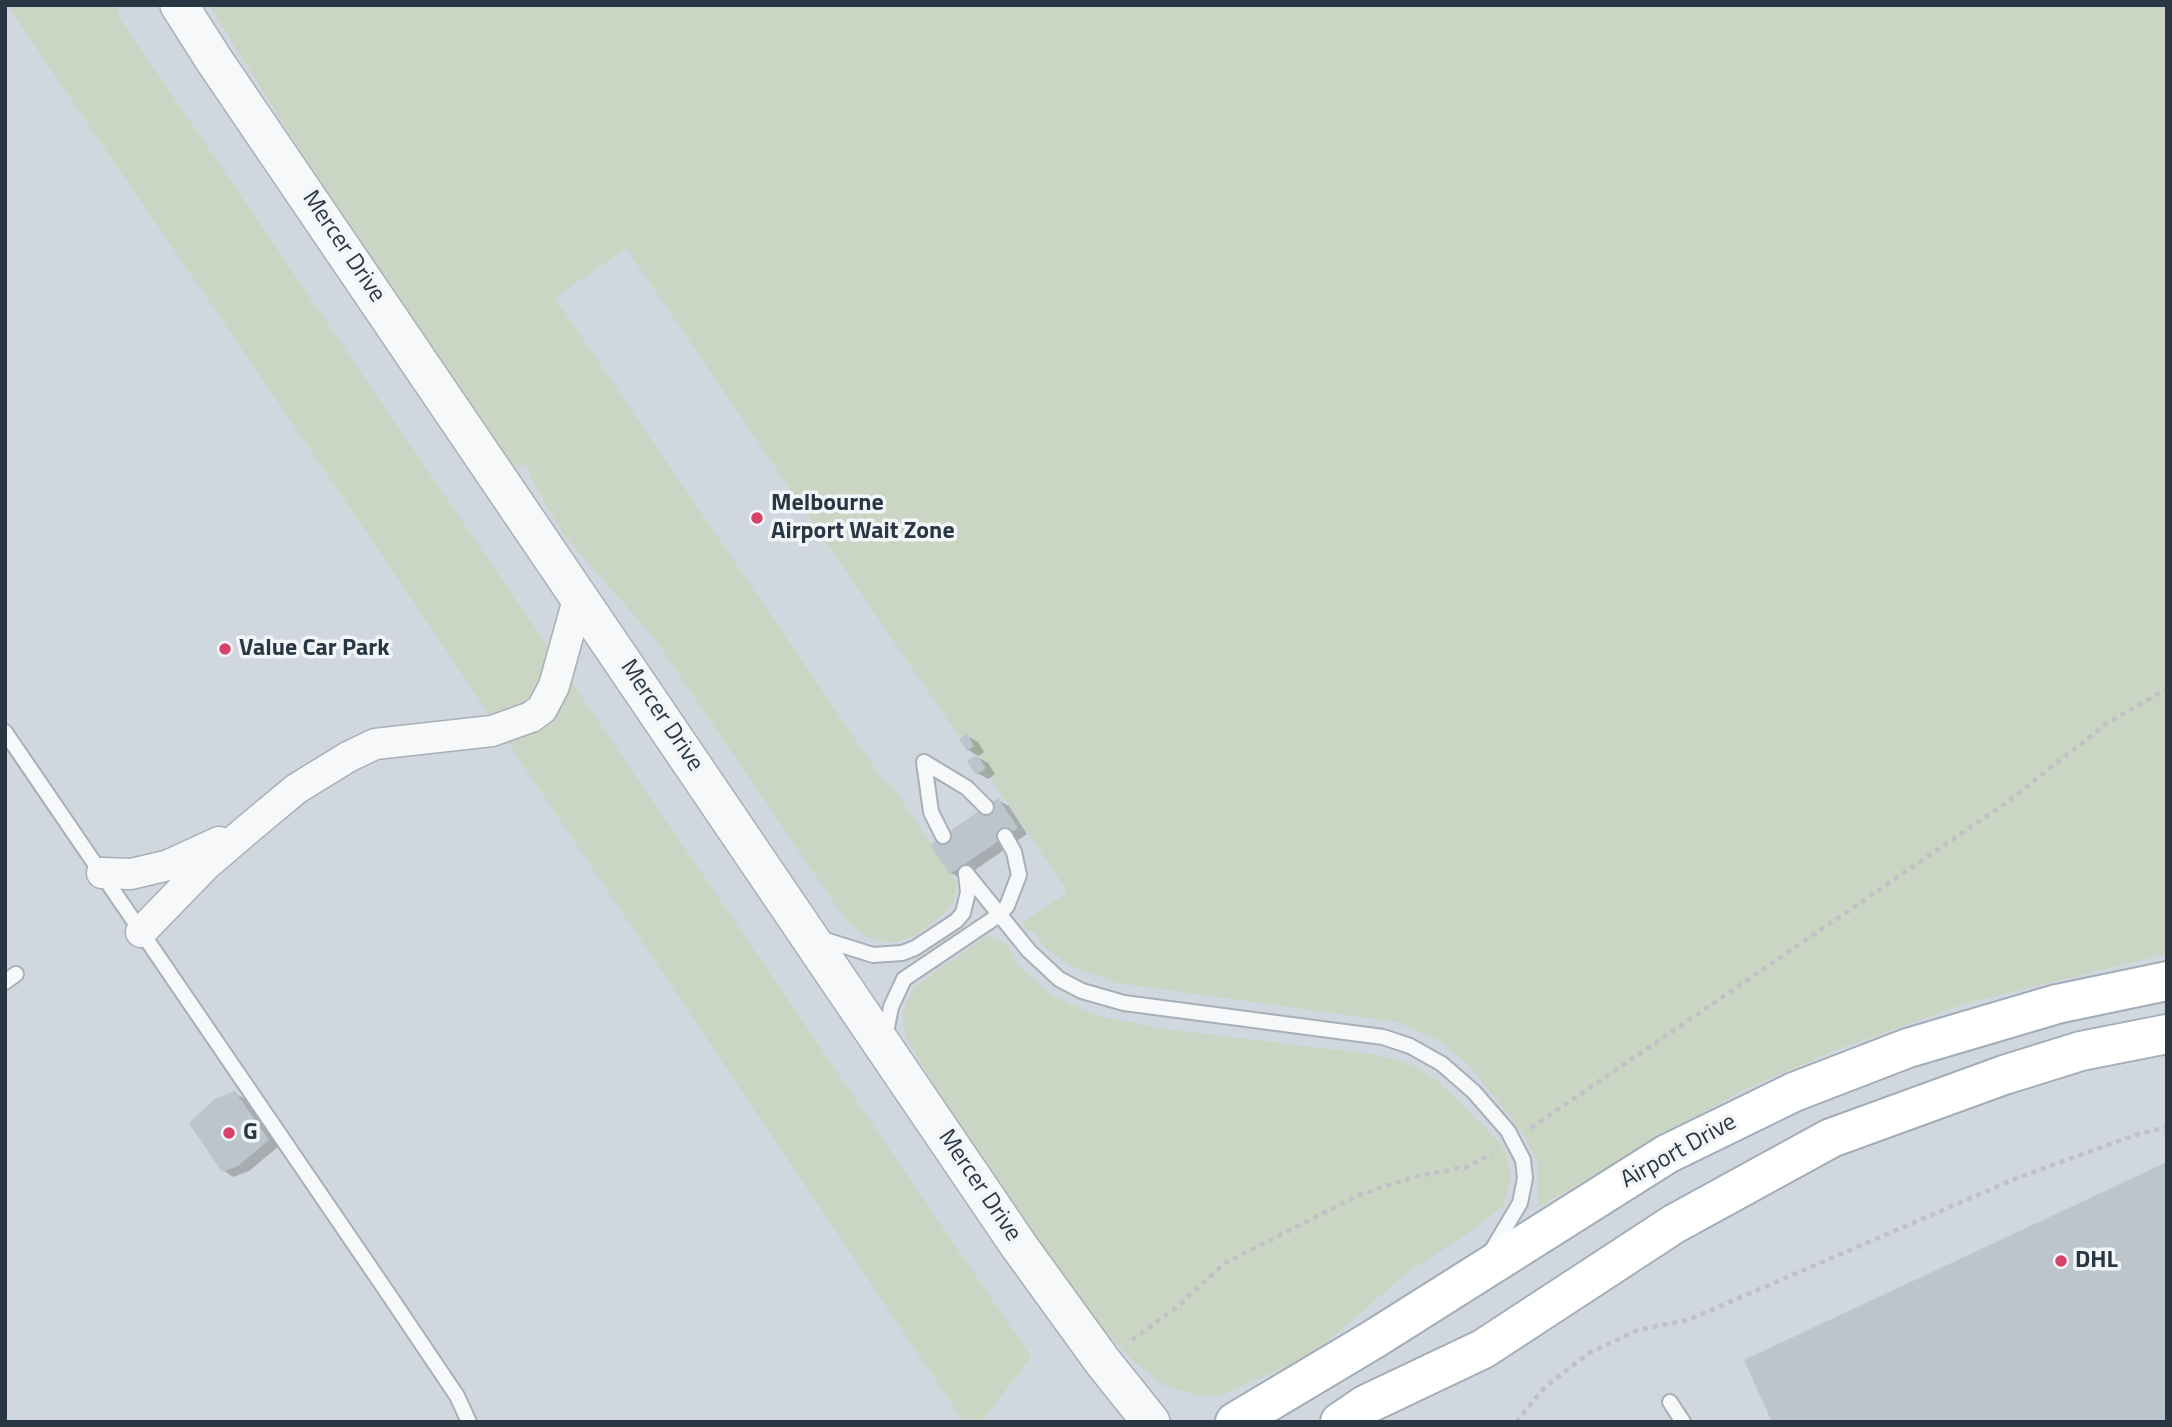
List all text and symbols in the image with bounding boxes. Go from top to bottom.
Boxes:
street label: Mercer Drive [295,186,391,308]
place label: Melbourne Airport Wait Zone [771,490,955,546]
marker: Melbourne Airport Wait Zone [749,510,765,526]
place label: Value Car Park [239,635,390,663]
marker: Value Car Park [217,641,233,657]
street label: Mercer Drive [613,655,709,777]
street label: Airport Drive [1616,1108,1742,1196]
place label: G [243,1119,258,1147]
marker: G [221,1125,237,1141]
street label: Mercer Drive [931,1125,1027,1247]
place label: DHL [2075,1247,2118,1275]
marker: DHL [2053,1253,2069,1269]

